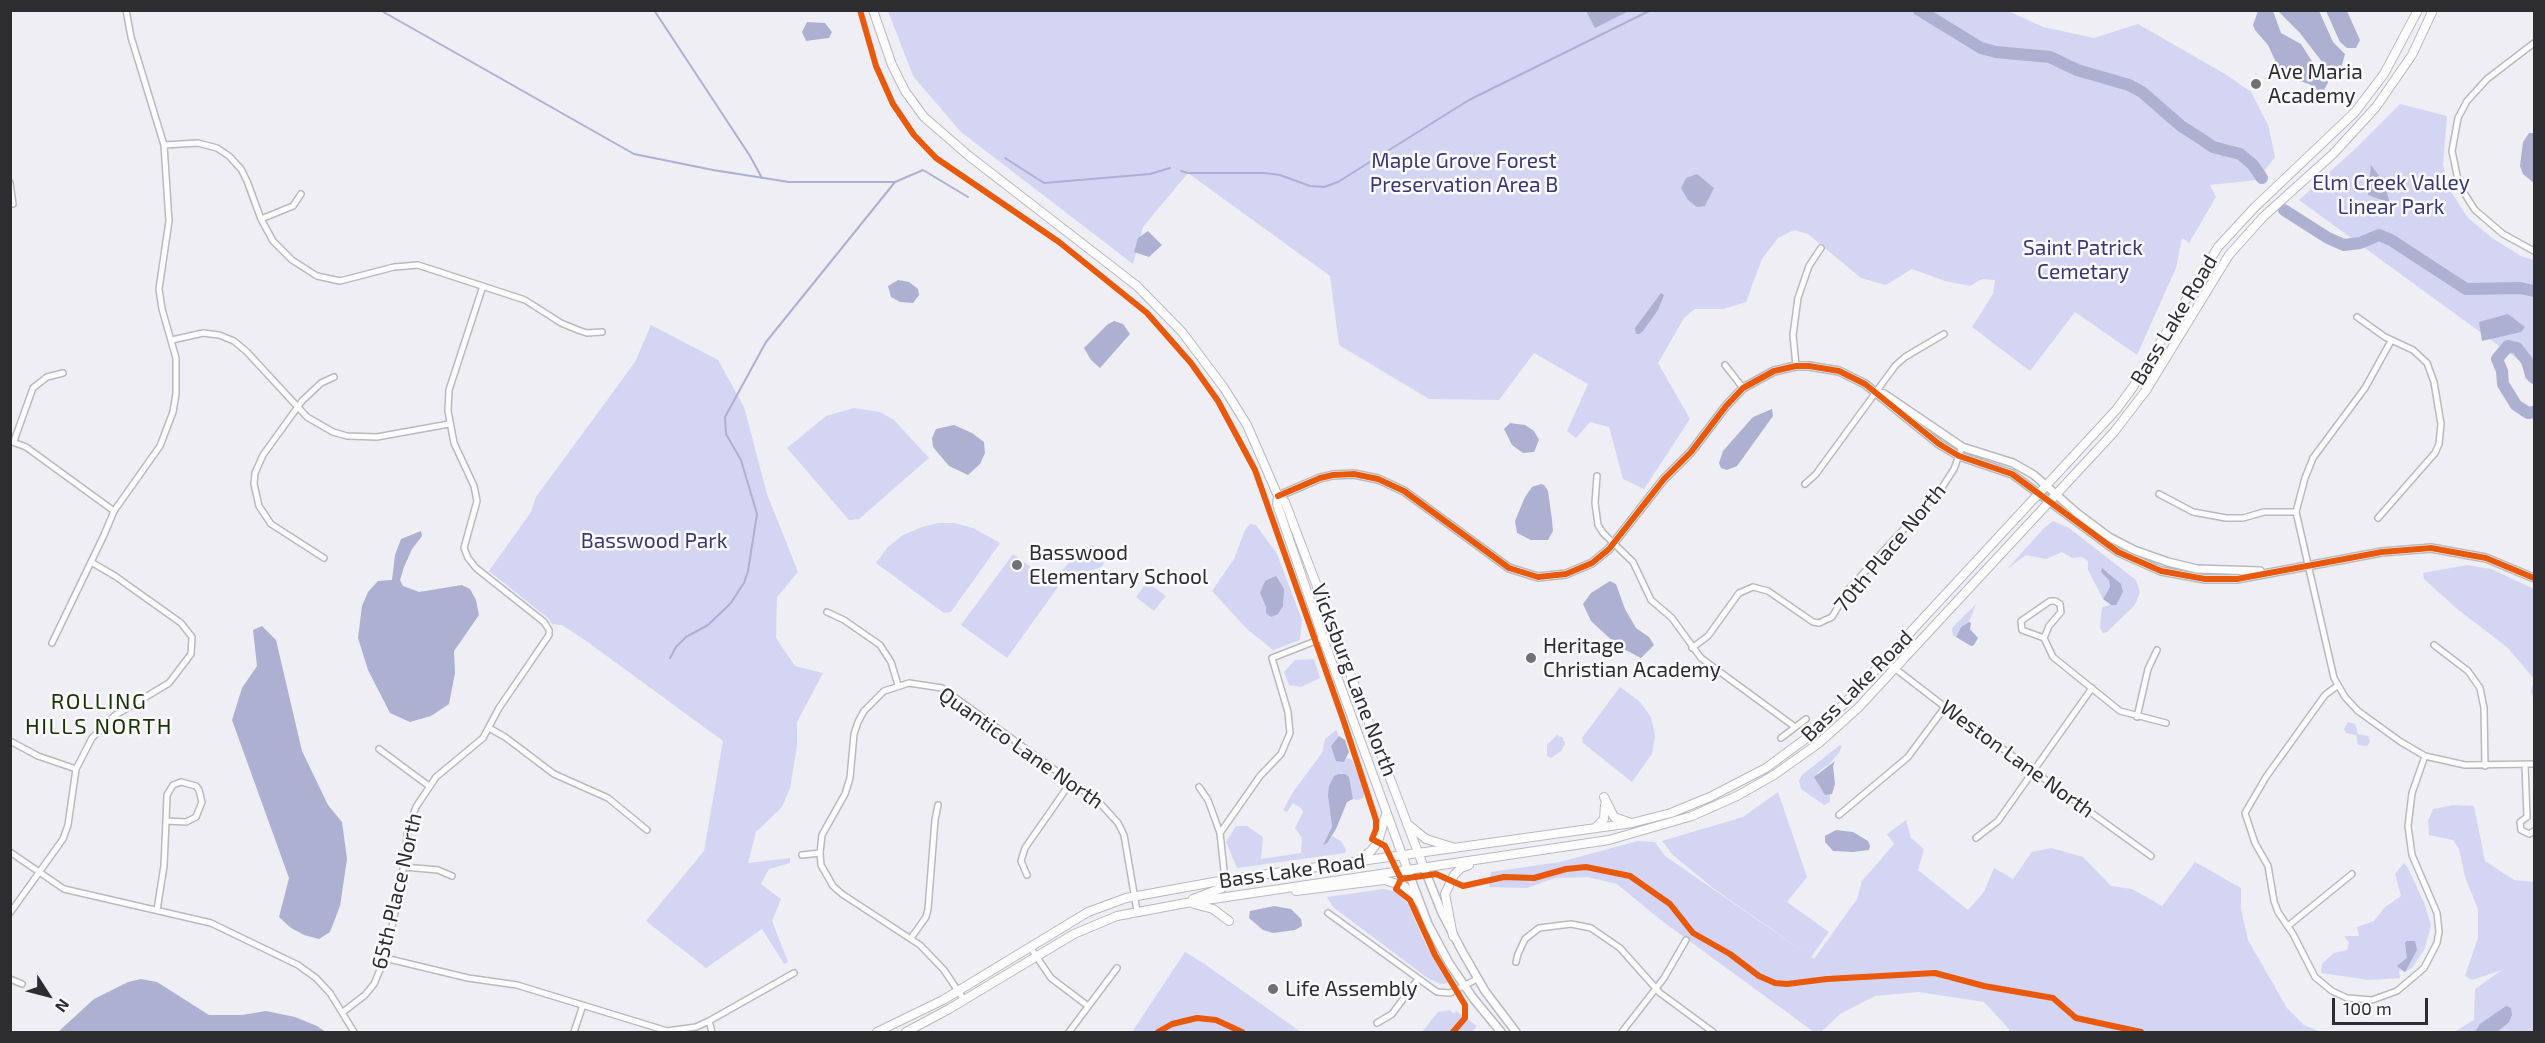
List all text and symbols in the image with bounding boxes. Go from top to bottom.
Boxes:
place label: Ave Maria Academy [2268,59,2363,109]
marker: Ave Maria Academy [2249,77,2263,91]
park label: Maple Grove Forest Preservation Area B [1370,148,1558,198]
park label: Elm Creek Valley Linear Park [2312,170,2470,220]
park label: Saint Patrick Cemetary [2023,235,2143,285]
street label: Bass Lake Road [2125,250,2223,390]
street label: 70th Place North [1829,479,1951,617]
park label: Basswood Park [581,528,727,554]
place label: Basswood Elementary School [1029,540,1208,590]
marker: Basswood Elementary School [1010,558,1024,572]
street label: Vicksburg Lane North [1306,580,1402,780]
street label: Bass Lake Road [1796,625,1918,747]
place label: Heritage Christian Academy [1543,633,1721,683]
marker: Heritage Christian Academy [1524,651,1538,665]
street label: Quantico Lane North [934,682,1108,814]
district label: ROLLING HILLS NORTH [25,689,173,740]
street label: Weston Lane North [1935,695,2099,823]
street label: 65th Place North [367,810,427,972]
street label: Bass Lake Road [1217,848,1367,894]
north arrow [18,965,78,1025]
place label: Life Assembly [1285,976,1418,1002]
marker: Life Assembly [1266,982,1280,996]
scale bar [2335,986,2431,1024]
text: N [52,996,74,1016]
text: 100 m [2343,997,2392,1019]

